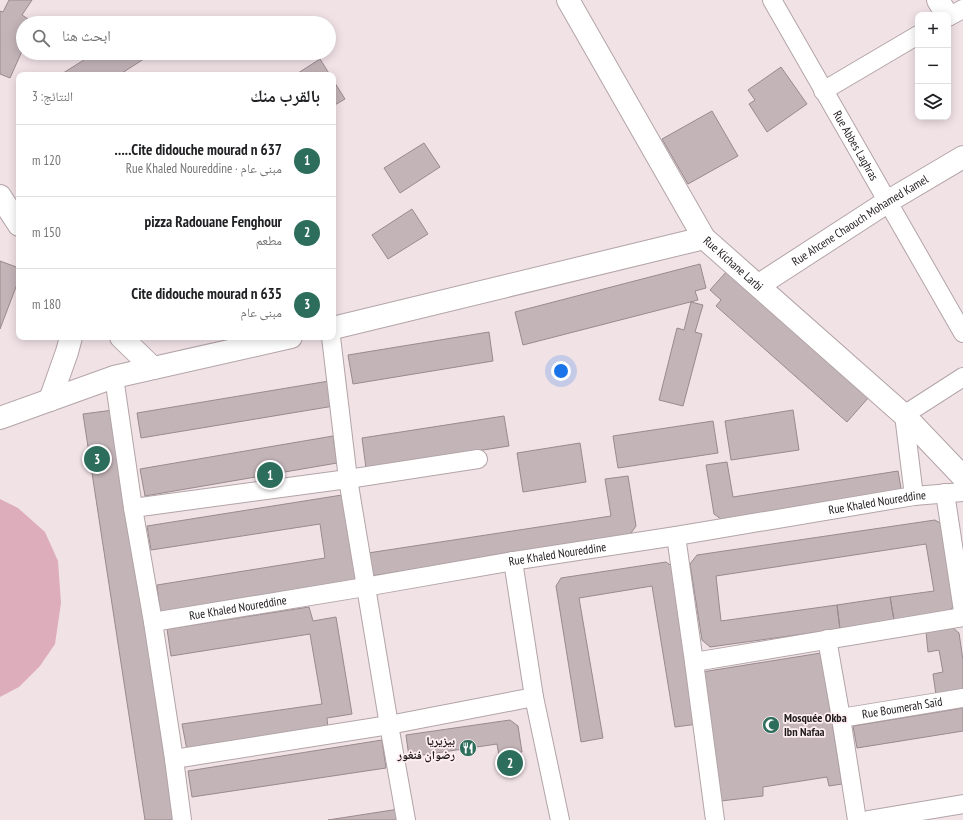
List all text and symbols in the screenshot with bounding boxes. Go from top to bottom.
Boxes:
map controls [915,12,951,120]
button: + [915,12,951,48]
search box [16,16,336,60]
text: ابحث هنا [62,26,111,45]
icon: search [30,27,52,49]
button: − [915,48,951,84]
button: layers [915,84,951,120]
text: بالقرب منك [250,85,320,107]
text: النتائج: 3 [32,88,73,105]
street label: Rue Abbes Laghras [830,108,882,183]
text: Cite didouche mourad n 637..... [115,140,282,159]
text: 120 m [32,152,61,169]
text: 1 [304,152,310,169]
text: مبنى عام · Rue Khaled Noureddine [126,160,282,177]
street label: Rue Ahcene Chaouch Mohamed Kamel [789,171,931,269]
text: pizza Radouane Fenghour [144,212,282,231]
text: 150 m [32,224,61,241]
text: 2 [304,224,310,241]
text: مطعم [256,232,282,249]
street label: Rue Kichane Larbi [700,233,766,294]
text: Cite didouche mourad n 635 [131,284,282,303]
text: 180 m [32,296,61,313]
text: 3 [304,296,310,313]
text: مبنى عام [241,304,282,321]
your location [551,361,571,381]
pin: 3 [84,444,110,474]
pin: 1 [257,460,283,490]
street label: Rue Khaled Noureddine [827,487,926,517]
street label: Rue Khaled Noureddine [507,539,607,569]
street label: Rue Khaled Noureddine [188,592,288,623]
street label: Rue Boumerah Saïd [861,694,943,721]
place label: Mosquée Okba Ibn Nafaa [784,710,847,739]
mosque icon: Mosquée Okba Ibn Nafaa [761,715,781,735]
place label: بيزيريا رضوان فنغور [397,733,455,763]
restaurant icon: بيزيريا رضوان فنغور [458,738,478,758]
pin: 2 [497,748,523,778]

